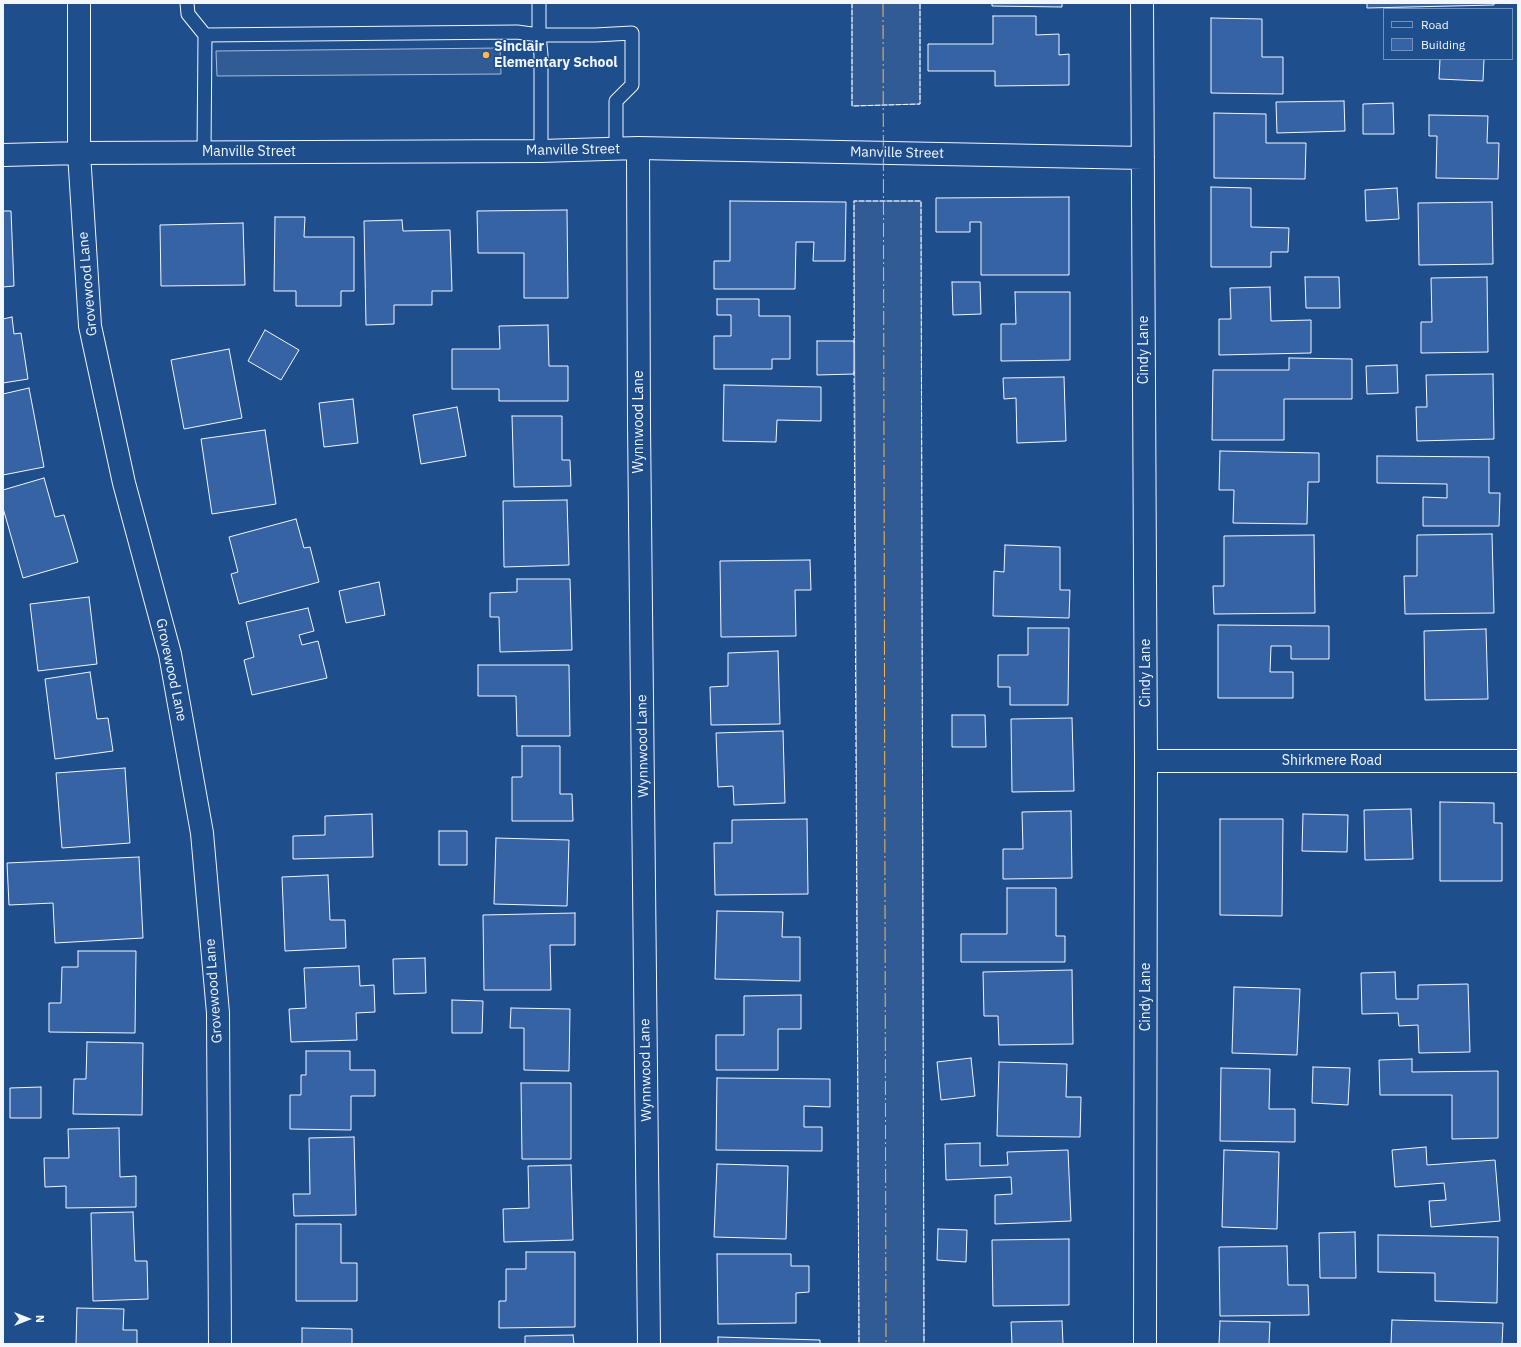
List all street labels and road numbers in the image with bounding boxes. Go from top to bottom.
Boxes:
street label: Manville Street [526,141,620,159]
street label: Manville Street [202,144,296,160]
street label: Manville Street [850,144,944,162]
street label: Grovewood Lane [75,231,101,337]
street label: Cindy Lane [1136,316,1152,384]
street label: Wynnwood Lane [631,370,647,474]
street label: Grovewood Lane [152,617,190,723]
street label: Cindy Lane [1138,639,1154,707]
street label: Wynnwood Lane [634,694,652,798]
street label: Shirkmere Road [1282,753,1382,769]
street label: Grovewood Lane [202,938,226,1044]
street label: Cindy Lane [1138,963,1154,1031]
street label: Wynnwood Lane [637,1018,655,1122]

